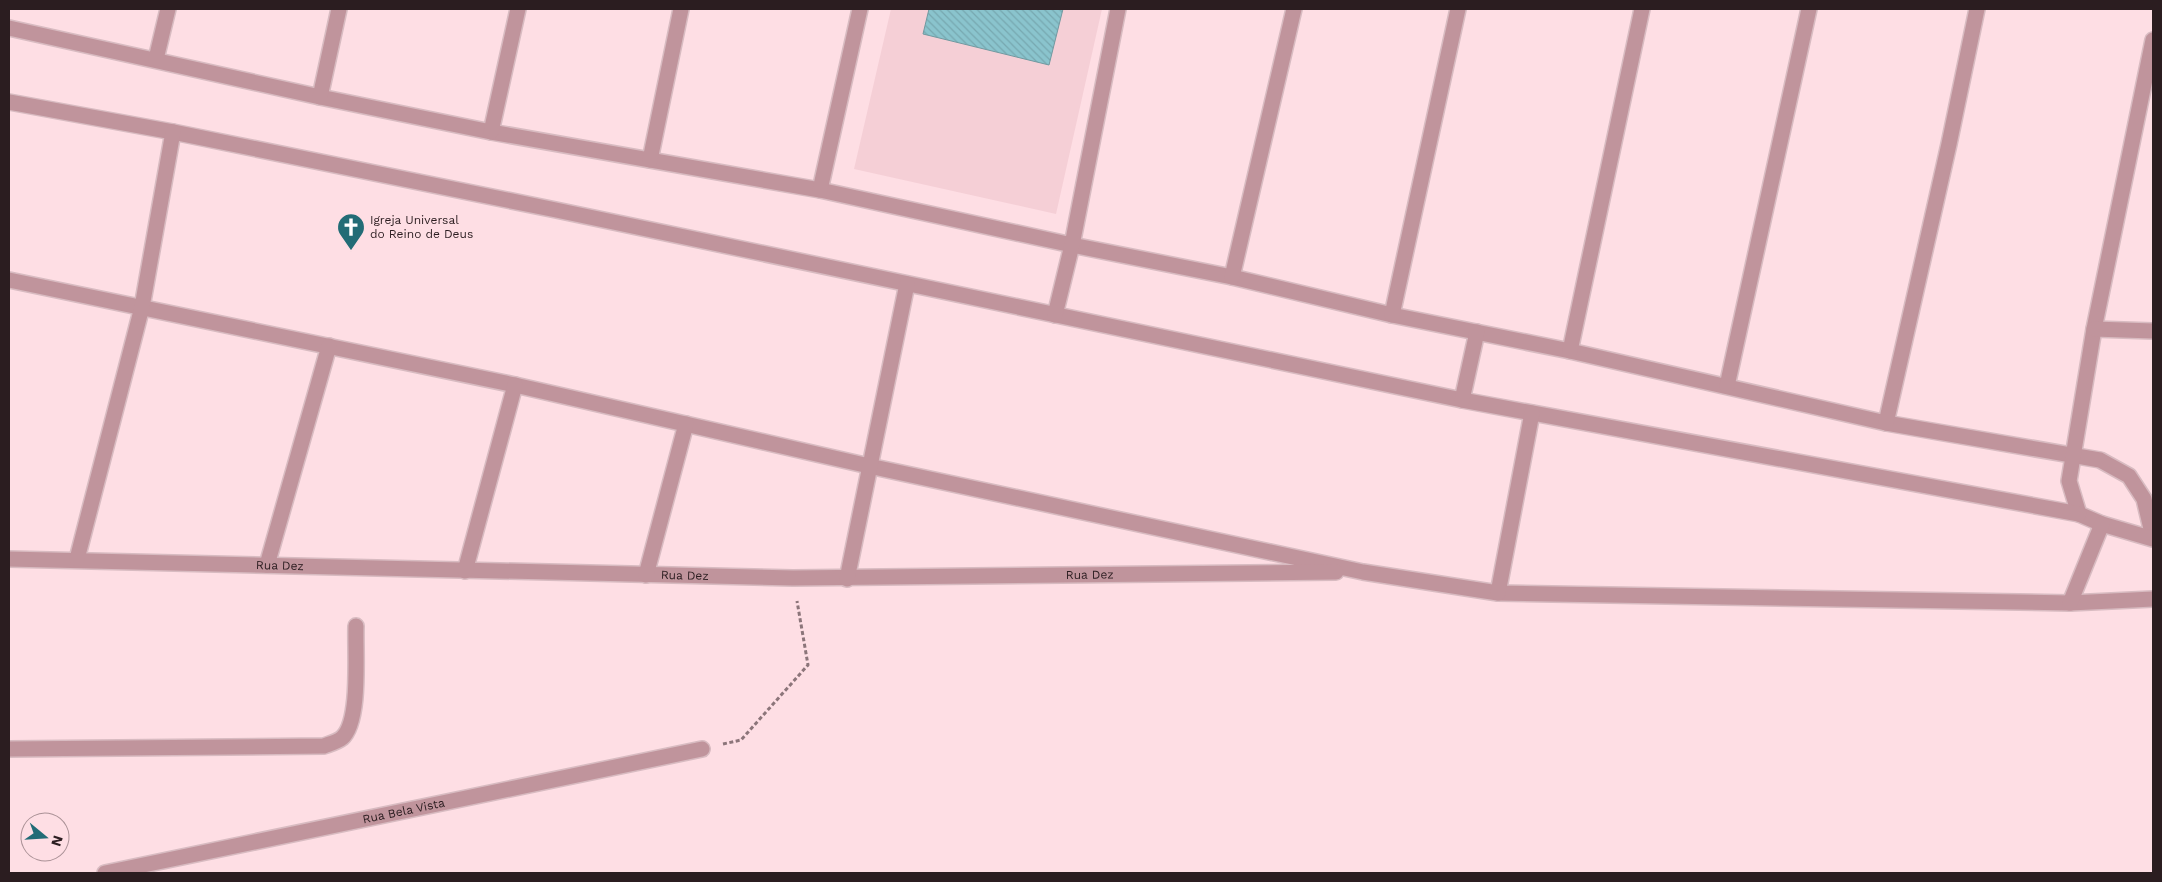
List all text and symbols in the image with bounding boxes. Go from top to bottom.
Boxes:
church icon: Igreja Universal do Reino de Deus [336,212,366,251]
place label: Igreja Universal do Reino de Deus [370,213,473,241]
street label: Rua Dez [256,558,304,573]
street label: Rua Dez [1066,567,1114,582]
street label: Rua Dez [661,568,709,583]
street label: Rua Bela Vista [361,796,446,826]
north arrow [20,812,70,862]
text: N [48,834,67,848]

